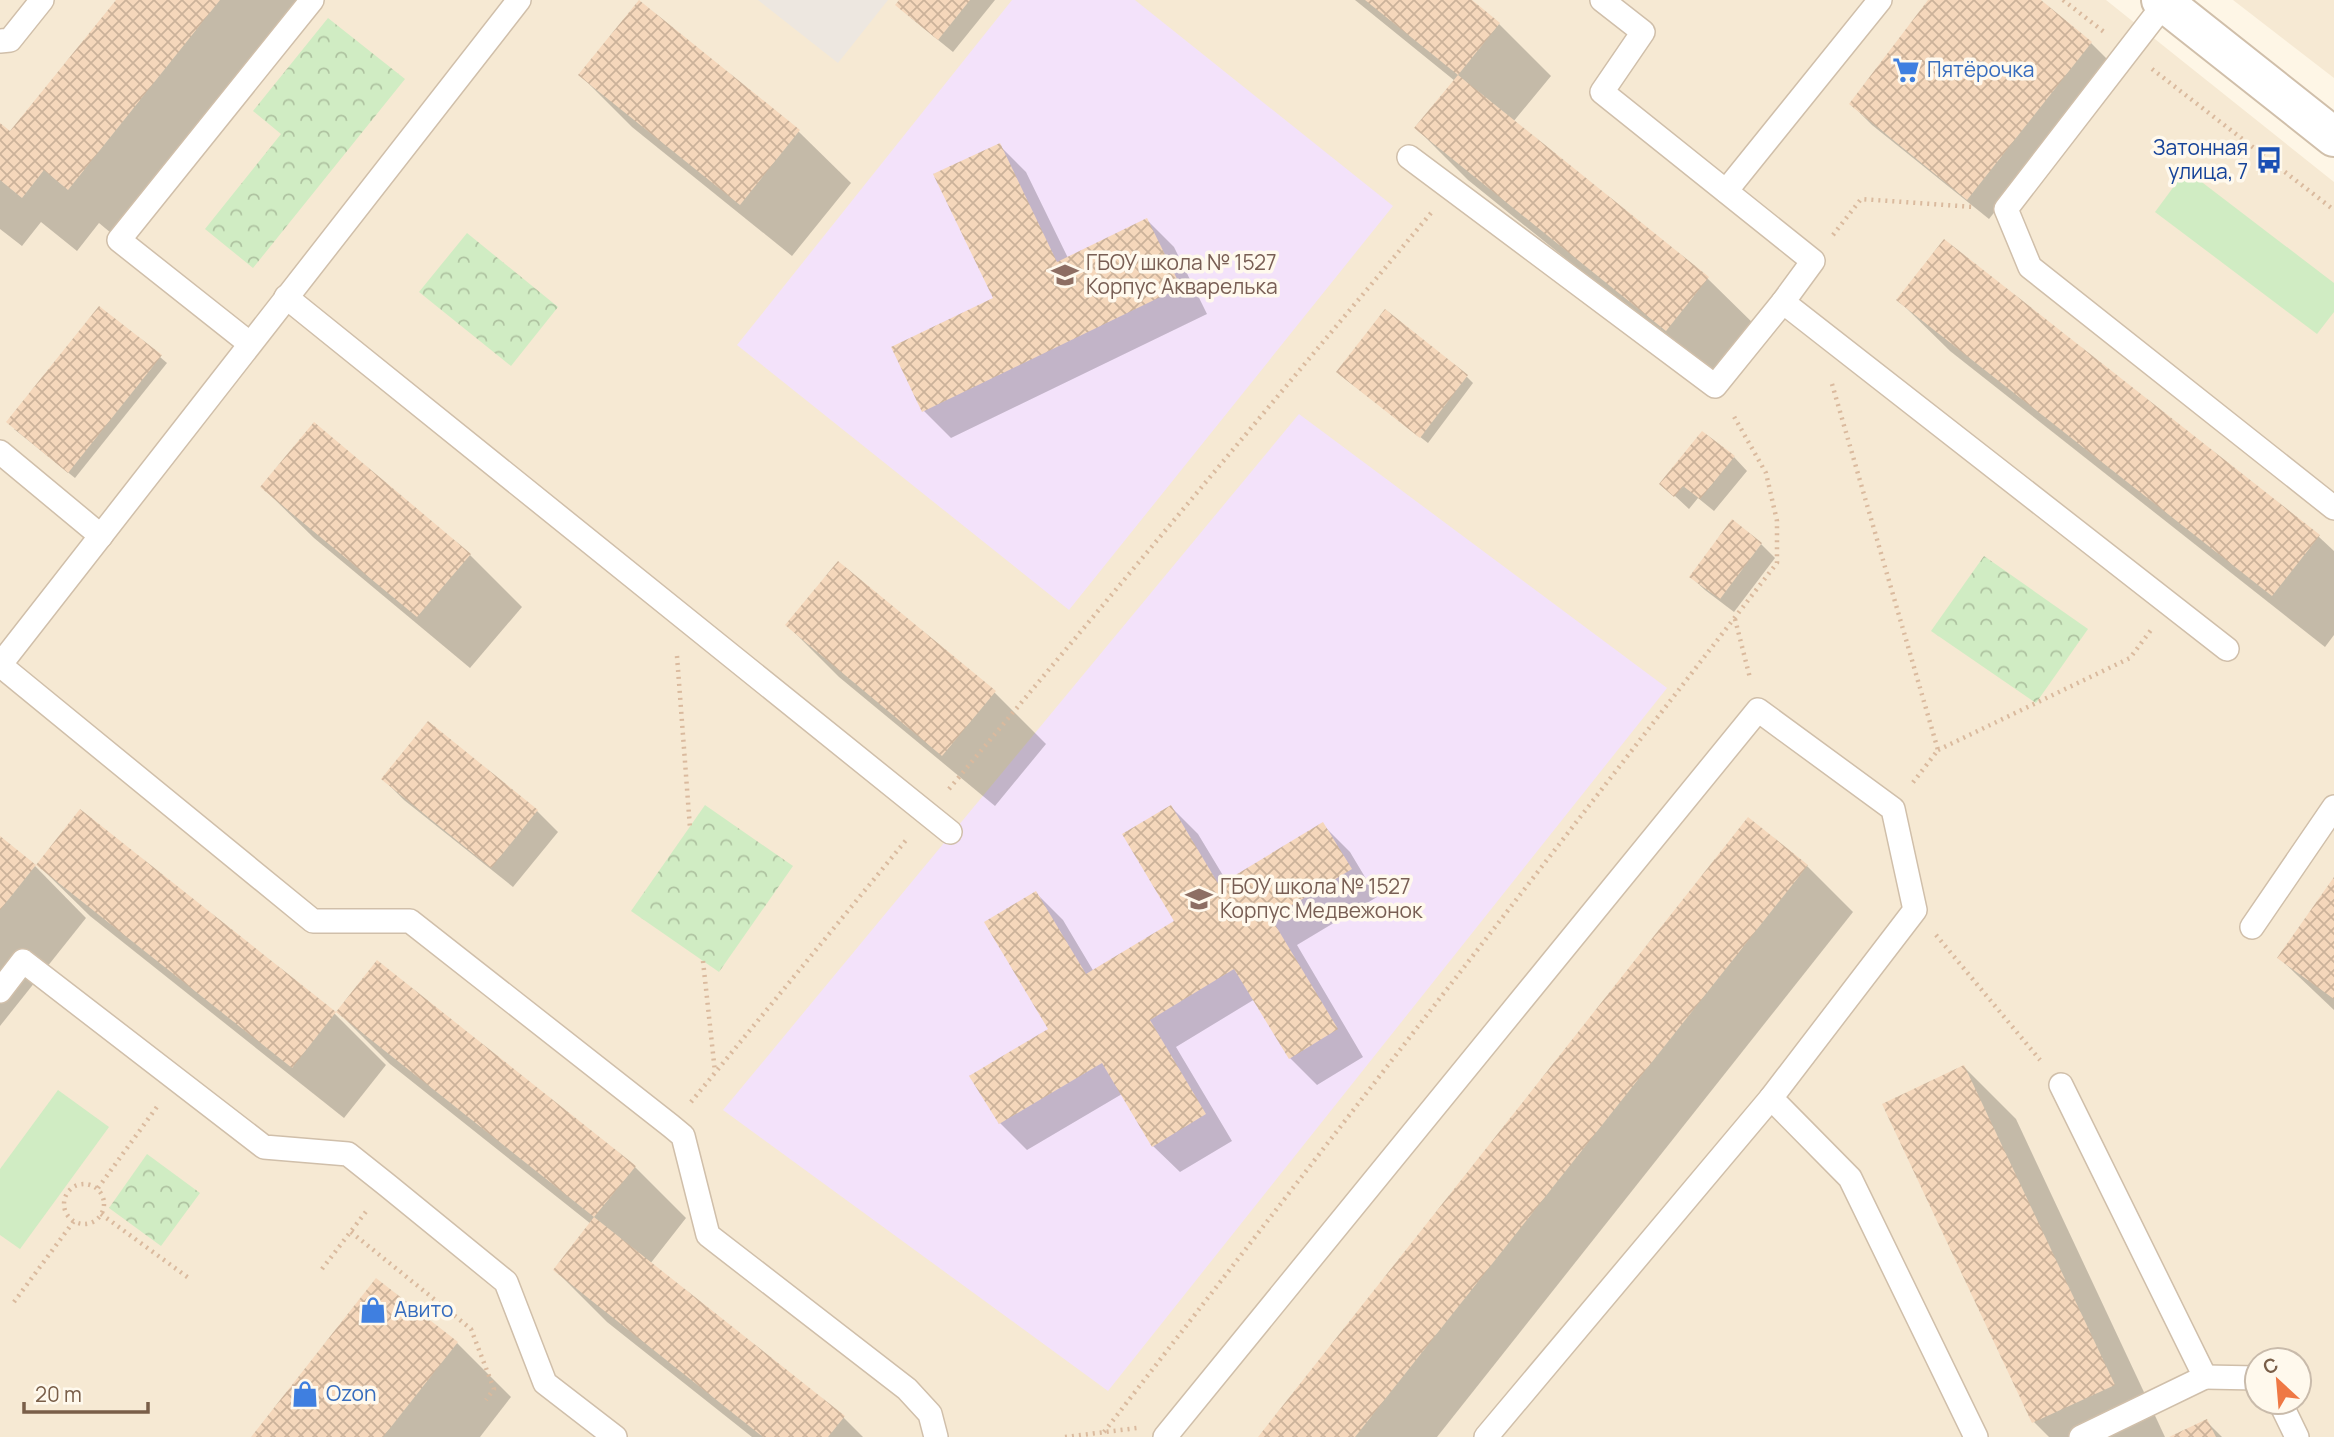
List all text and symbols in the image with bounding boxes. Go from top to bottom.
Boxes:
supermarket icon: Пятёрочка [1891,55,1921,85]
place label: Пятёрочка [1927,55,2034,83]
place label: Затонная улица, 7 [2153,133,2248,185]
bus stop icon: Затонная улица, 7 [2254,145,2284,175]
place label: ГБОУ школа № 1527 Корпус Акварелька [1086,248,1278,300]
school or university icon: ГБОУ школа № 1527 Корпус Акварелька [1050,260,1080,290]
place label: ГБОУ школа № 1527 Корпус Медвежонок [1220,872,1423,924]
school or university icon: ГБОУ школа № 1527 Корпус Медвежонок [1184,884,1214,914]
shop icon: Авито [358,1295,388,1325]
place label: Авито [394,1295,453,1323]
north arrow [2243,1346,2313,1416]
text: С [2259,1351,2283,1380]
scale bar [24,1370,149,1414]
shop icon: Ozon [290,1379,320,1409]
place label: Ozon [326,1379,376,1407]
text: 20 m [35,1380,82,1408]

